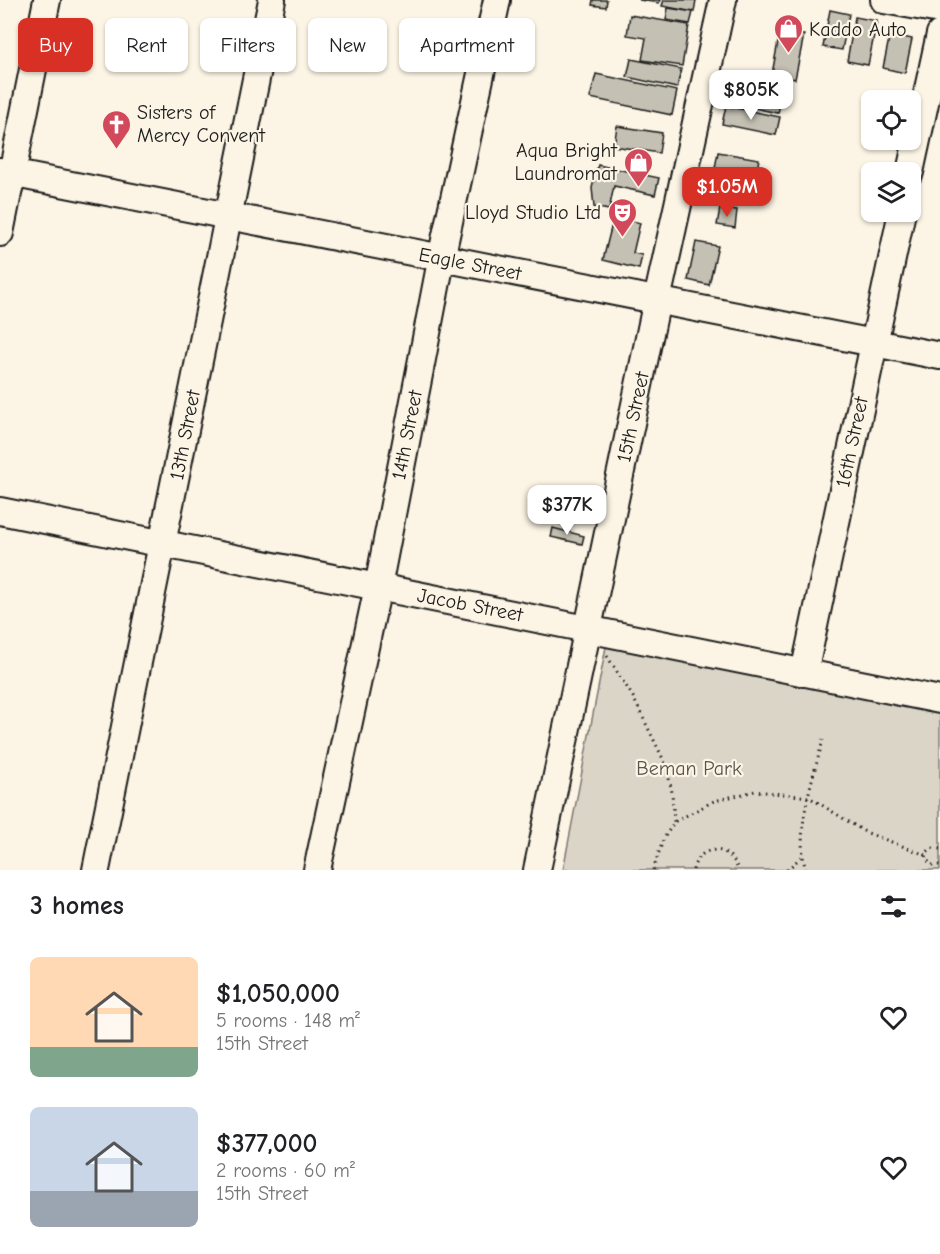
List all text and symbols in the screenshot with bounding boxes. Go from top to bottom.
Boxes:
shop icon: Kaddo Auto [772,13,804,55]
chip: Buy [18,18,93,72]
chip: Rent [105,18,188,72]
chip: Filters [200,18,296,72]
chip: New [308,18,387,72]
chip: Apartment [399,18,535,72]
place label: Kaddo Auto [809,18,907,41]
pin: $805K [709,70,793,121]
text: $805K [723,78,779,101]
map controls [861,90,921,222]
button: locate [861,90,921,150]
place label: Sisters of Mercy Convent [137,101,266,147]
church icon: Sisters of Mercy Convent [100,108,132,150]
place label: Aqua Bright Laundromat [514,139,618,185]
shop icon: Aqua Bright Laundromat [622,146,654,188]
button: layers [861,162,921,222]
pin: $1.05M [678,167,776,218]
text: $1.05M [696,175,758,198]
theatre icon: Lloyd Studio Ltd [606,196,638,238]
place label: Lloyd Studio Ltd [465,201,601,224]
street label: Eagle Street [417,243,525,285]
street label: 15th Street [612,368,654,464]
street label: 13th Street [165,387,205,482]
street label: 14th Street [387,387,427,482]
street label: 16th Street [831,393,873,489]
pin: $377K [525,485,609,536]
text: $377K [541,493,593,516]
street label: Jacob Street [415,583,526,627]
park label: Beman Park [636,757,742,780]
icon: filters [877,890,910,923]
text: 3 homes [30,891,124,921]
text: $1,050,000 [216,979,340,1009]
icon: home [78,981,150,1053]
icon: heart [877,1001,910,1034]
text: 5 rooms · 148 m² [216,1009,360,1032]
text: 15th Street [216,1032,308,1055]
text: $377,000 [216,1129,317,1159]
icon: home [78,1131,150,1203]
icon: heart [877,1151,910,1184]
text: 2 rooms · 60 m² [216,1159,355,1182]
text: 15th Street [216,1182,308,1205]

